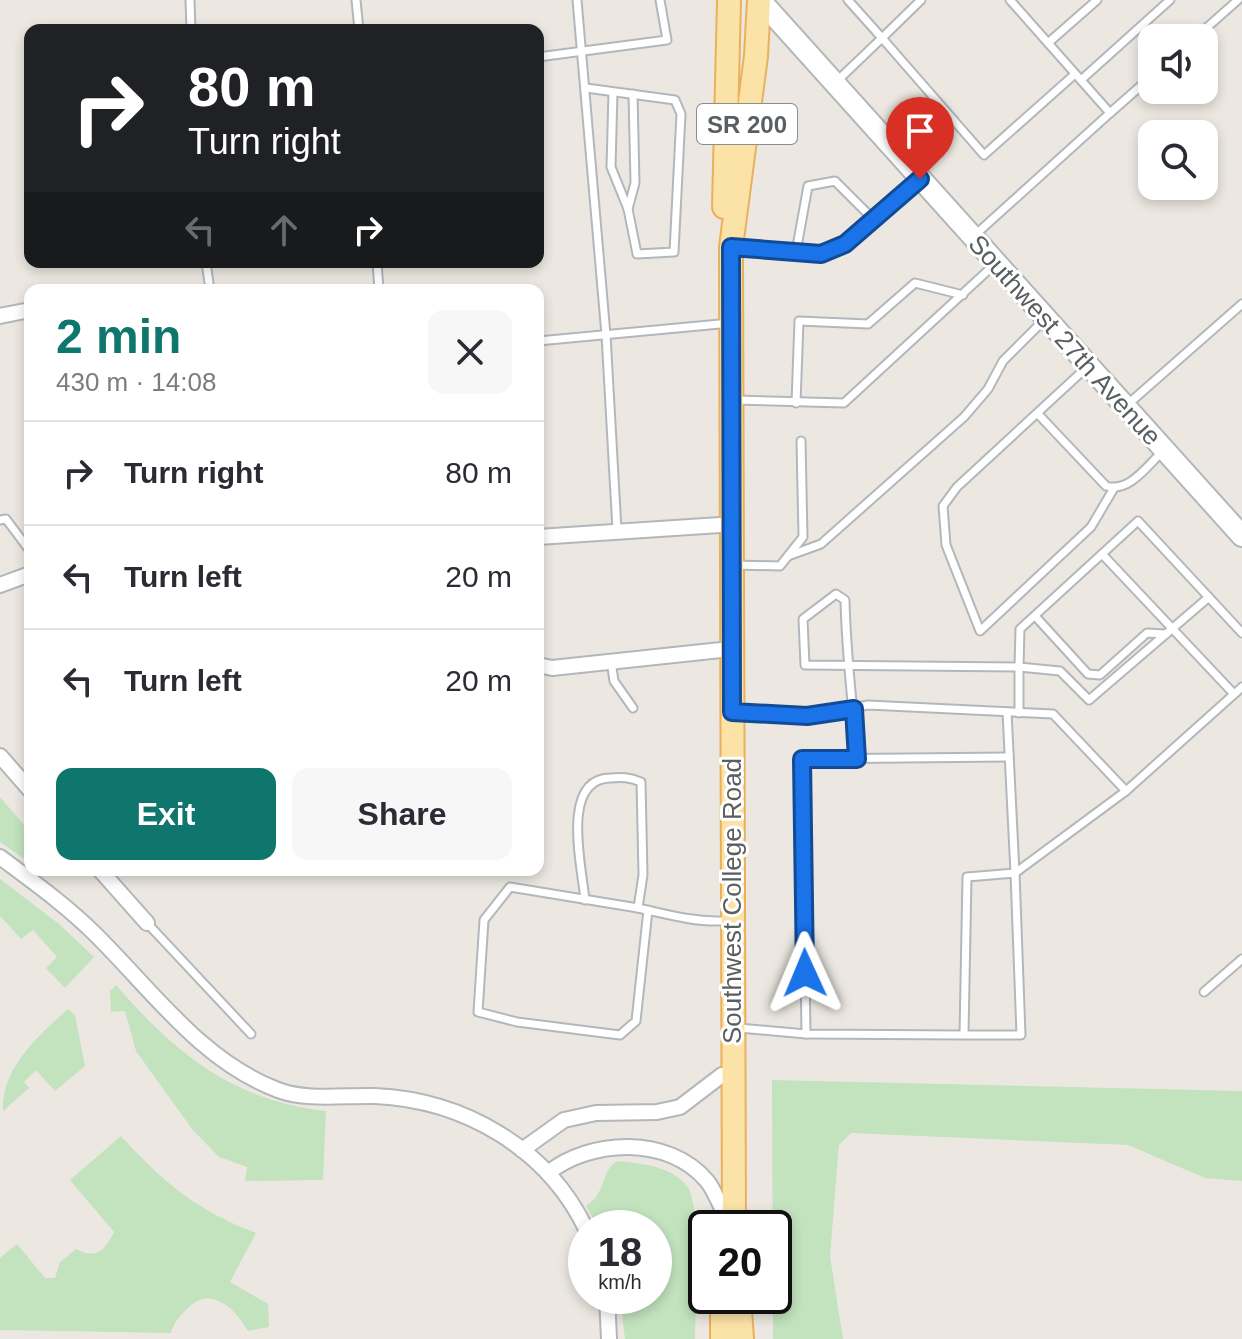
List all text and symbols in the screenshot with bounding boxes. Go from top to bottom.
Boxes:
map controls [1138,24,1218,200]
button: sound [1138,24,1218,104]
text: 80 m [188,55,316,118]
icon: right [56,56,160,160]
pin [886,97,954,179]
road number: SR 200 [697,104,797,144]
icon: arrive [898,109,942,153]
button: search [1138,120,1218,200]
text: Turn right [188,121,341,162]
icon: left [178,208,222,252]
icon: ahead [262,208,306,252]
icon: right [346,208,390,252]
street label: Southwest 27th Avenue [963,229,1167,451]
text: 2 min [56,310,181,363]
button: close [428,310,512,394]
text: 430 m · 14:08 [56,367,216,397]
icon: right [56,451,100,495]
text: Turn right [124,456,263,489]
text: 80 m [445,456,512,489]
icon: left [56,555,100,599]
text: Turn left [124,560,242,593]
text: 20 m [445,560,512,593]
icon: left [56,659,100,703]
text: Turn left [124,664,242,697]
text: 20 m [445,664,512,697]
street label: Southwest College Road [717,758,747,1044]
button: Exit [56,768,276,860]
button: Share [292,768,512,860]
position arrow [763,931,847,1015]
speed limit sign: 20 [688,1210,792,1314]
text: 18 [598,1230,642,1274]
text: km/h [598,1271,642,1293]

